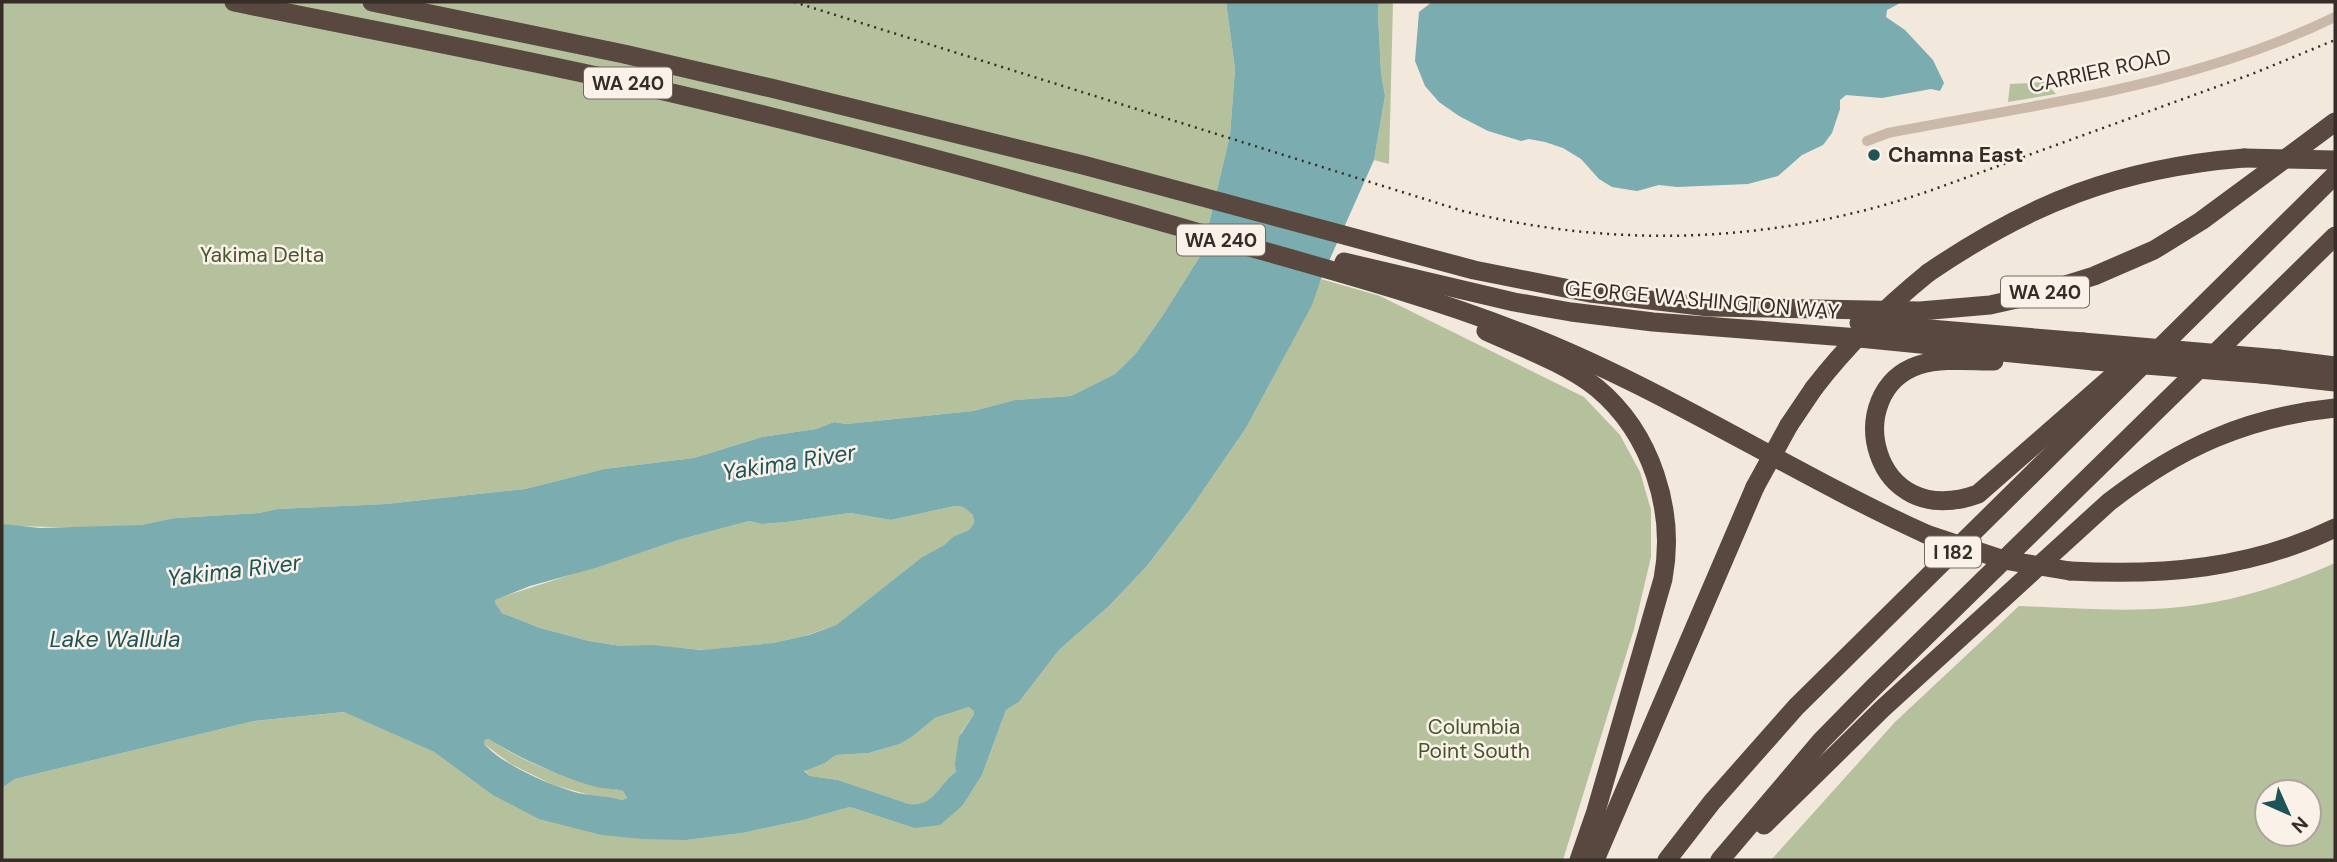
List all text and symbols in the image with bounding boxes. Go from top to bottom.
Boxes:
street label: CARRIER ROAD [2026,42,2174,100]
road number: WA 240 [584,68,672,99]
place label: Chamna East [1888,141,2023,169]
marker: Chamna East [1866,147,1882,163]
road number: WA 240 [1177,224,1265,256]
park label: Yakima Delta [200,241,324,269]
street label: GEORGE WASHINGTON WAY [1564,274,1840,326]
road number: WA 240 [2001,276,2089,308]
water label: Yakima River [720,436,859,487]
road number: I 182 [1925,537,1981,568]
water label: Yakima River [165,547,304,593]
water label: Lake Wallula [49,624,181,654]
park label: Columbia Point South [1418,713,1530,765]
north arrow [2253,778,2323,848]
text: N [2286,811,2313,838]

